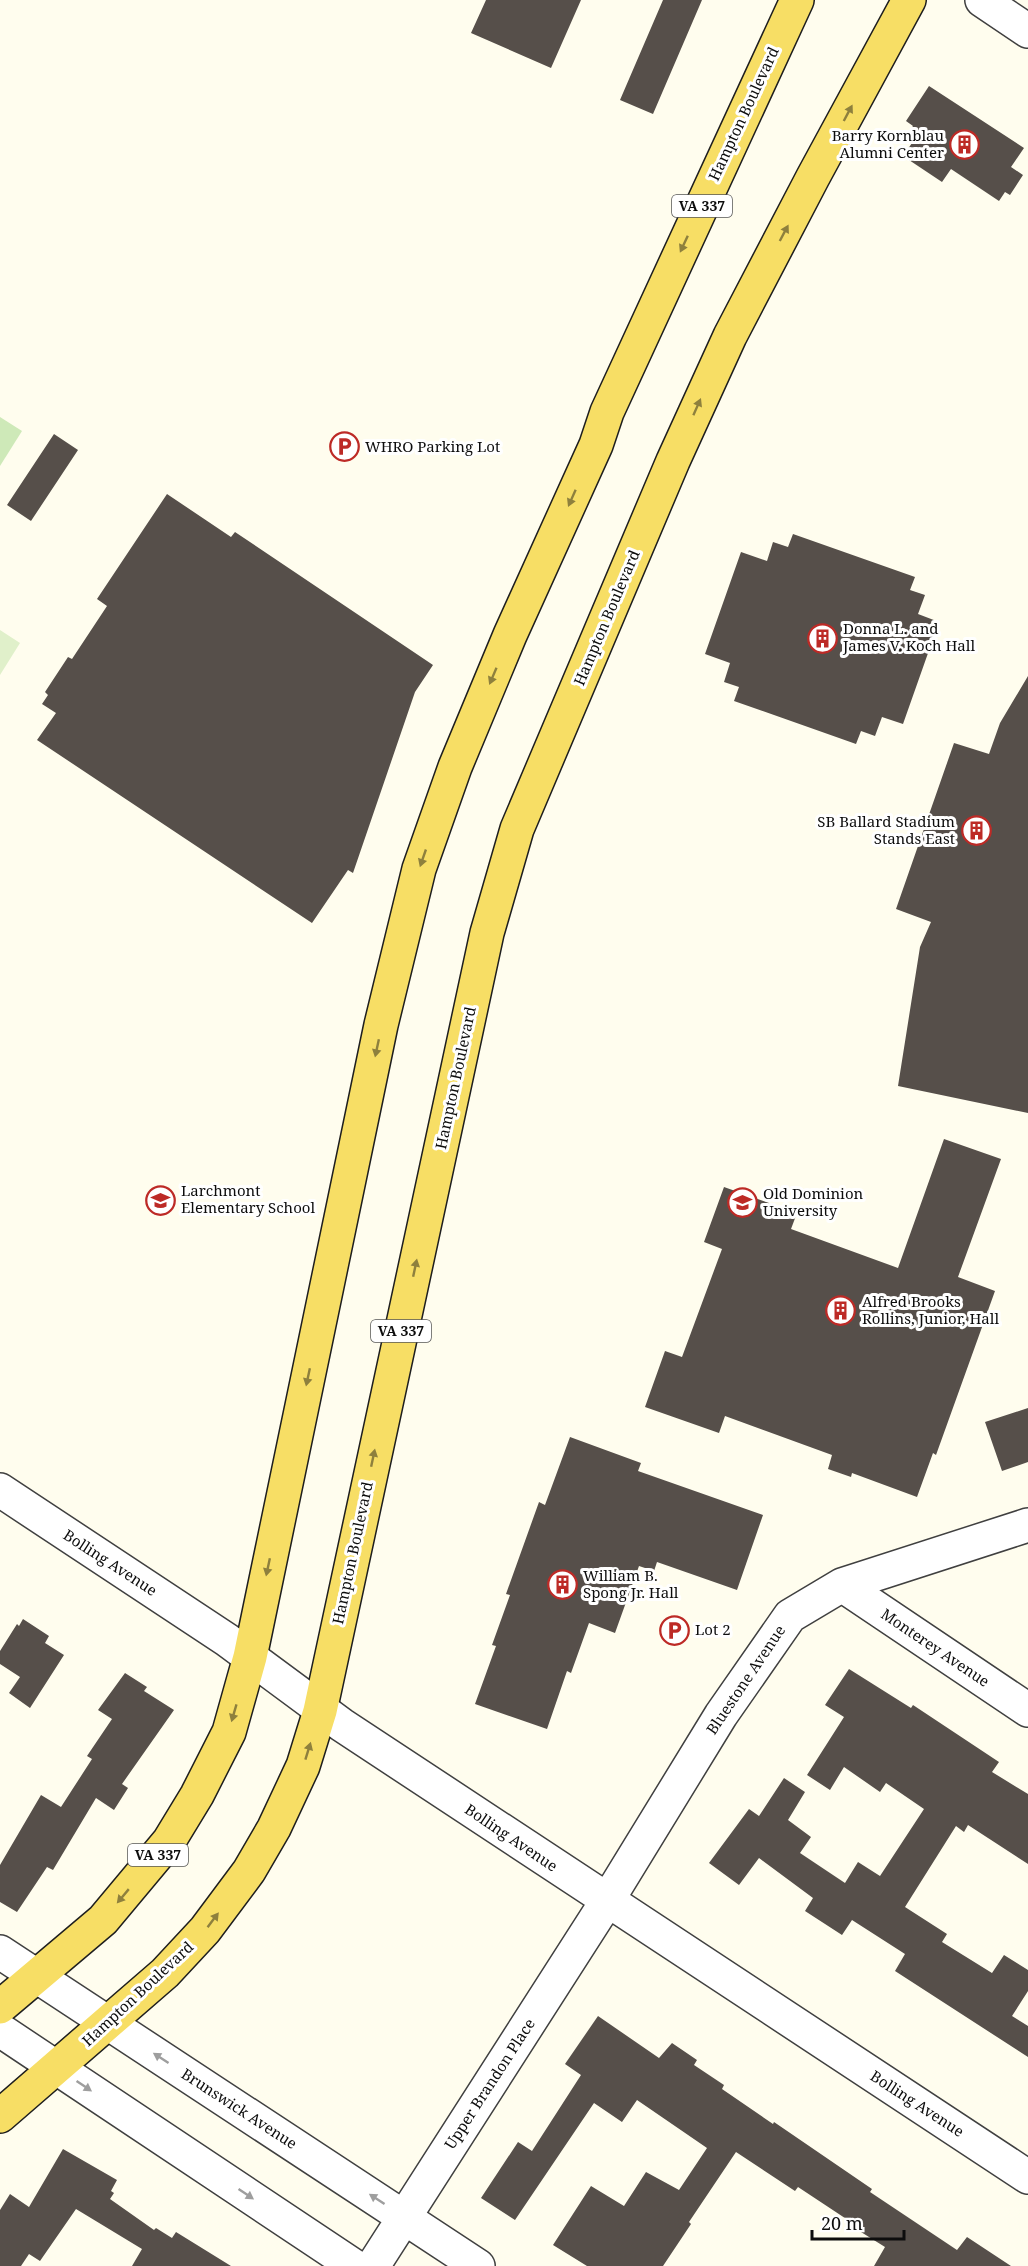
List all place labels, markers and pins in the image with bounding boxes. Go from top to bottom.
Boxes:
place label: Barry Kornblau Alumni Center [832,125,944,162]
building icon: Barry Kornblau Alumni Center [949,129,981,161]
parking icon: WHRO Parking Lot [328,431,360,463]
place label: WHRO Parking Lot [365,436,500,456]
place label: Donna L. and James V. Koch Hall [842,618,975,655]
building icon: Donna L. and James V. Koch Hall [806,622,838,654]
place label: SB Ballard Stadium Stands East [817,811,955,848]
building icon: SB Ballard Stadium Stands East [960,815,992,847]
place label: Larchmont Elementary School [181,1180,315,1217]
place label: Old Dominion University [763,1183,864,1220]
school or university icon: Larchmont Elementary School [144,1184,176,1216]
school or university icon: Old Dominion University [726,1187,758,1219]
place label: Alfred Brooks Rollins, Junior, Hall [862,1291,999,1328]
building icon: Alfred Brooks Rollins, Junior, Hall [825,1295,857,1327]
place label: William B. Spong Jr. Hall [583,1565,679,1602]
building icon: William B. Spong Jr. Hall [546,1569,578,1601]
parking icon: Lot 2 [658,1614,690,1646]
place label: Lot 2 [695,1619,731,1639]

